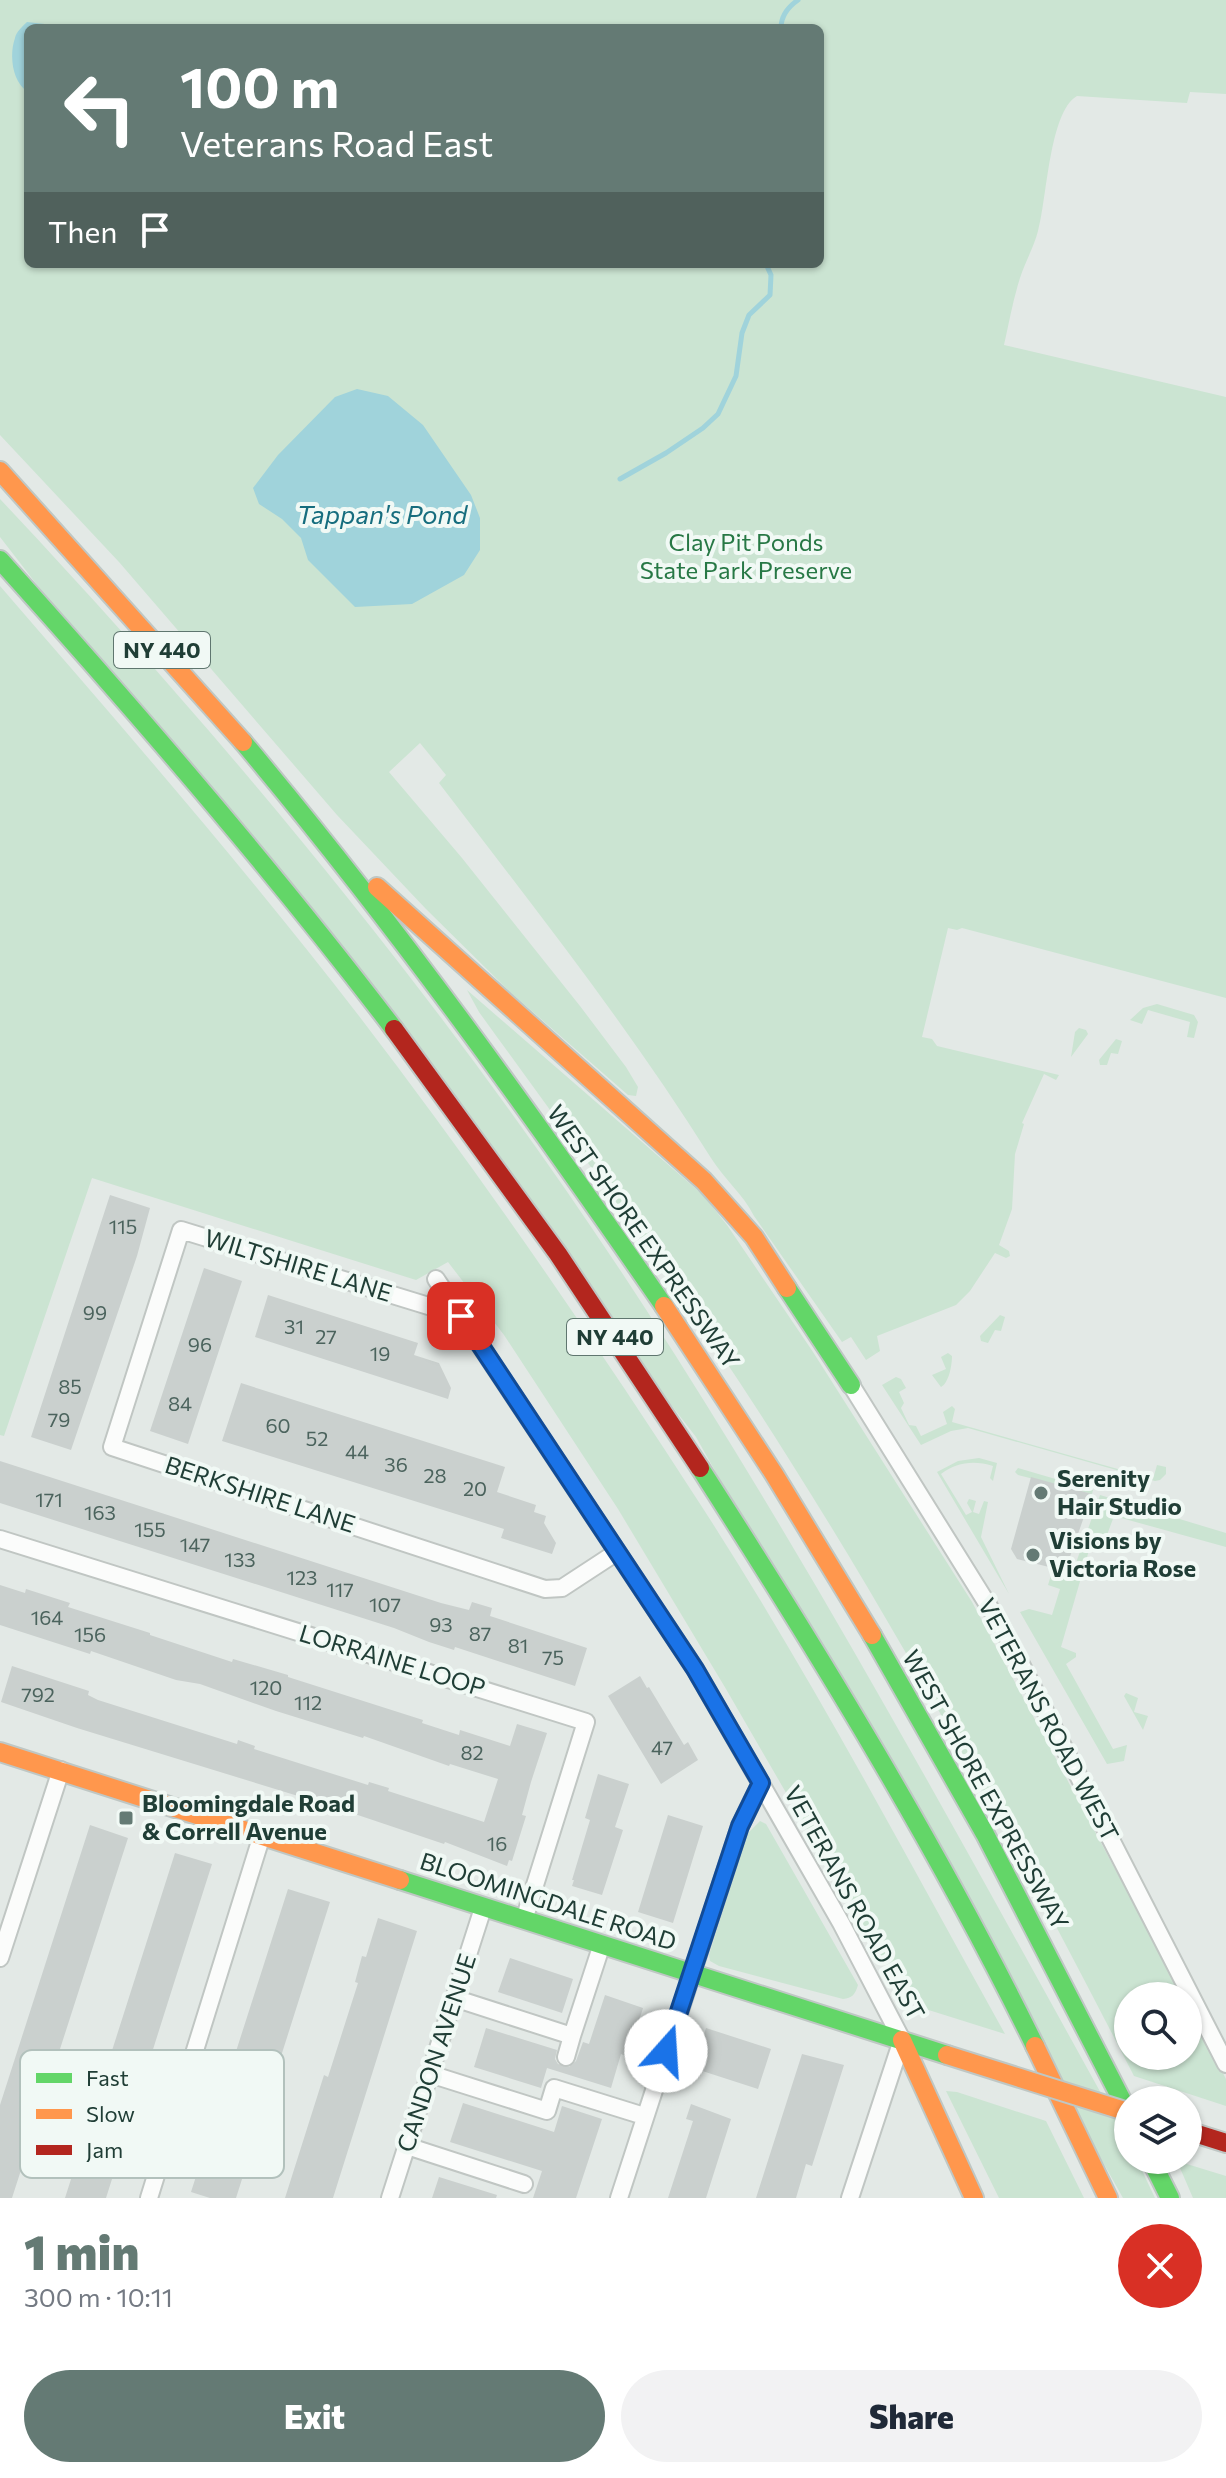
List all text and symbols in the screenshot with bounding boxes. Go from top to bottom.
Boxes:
text: 100 m [180,51,339,120]
icon: left [48,56,152,160]
text: Veterans Road East [180,120,493,164]
icon: arrive [133,208,177,252]
text: Then [48,212,117,249]
water label: Tappan's Pond [297,498,468,529]
park label: Clay Pit Ponds State Park Preserve [640,527,852,584]
road number: NY 440 [114,632,210,668]
street label: WEST SHORE EXPRESSWAY [542,1099,747,1374]
house number: 115 [109,1214,137,1238]
street label: WILTSHIRE LANE [201,1222,396,1307]
pin [427,1282,495,1350]
icon: arrive [439,1294,483,1338]
house number: 99 [83,1300,107,1324]
house number: 31 [284,1314,304,1338]
road number: NY 440 [567,1319,663,1355]
house number: 27 [315,1324,337,1348]
house number: 96 [188,1332,212,1356]
house number: 19 [370,1341,390,1365]
house number: 85 [58,1374,82,1398]
house number: 84 [168,1391,192,1415]
house number: 79 [48,1407,70,1431]
house number: 60 [265,1413,291,1437]
house number: 52 [306,1426,328,1450]
house number: 44 [345,1439,369,1463]
street label: BERKSHIRE LANE [162,1449,359,1538]
house number: 36 [384,1452,408,1476]
house number: 28 [423,1463,447,1487]
place label: Serenity Hair Studio [1057,1463,1182,1520]
house number: 20 [463,1476,487,1500]
marker: Serenity Hair Studio [1032,1484,1050,1502]
house number: 171 [35,1487,63,1511]
house number: 163 [84,1500,116,1524]
house number: 155 [134,1517,166,1541]
place label: Visions by Victoria Rose [1049,1525,1196,1582]
house number: 147 [180,1532,210,1556]
marker: Visions by Victoria Rose [1024,1546,1042,1564]
house number: 133 [224,1547,256,1571]
house number: 123 [286,1565,318,1589]
house number: 117 [326,1577,354,1601]
house number: 107 [369,1592,401,1616]
street label: VETERANS ROAD WEST [973,1593,1126,1846]
house number: 164 [31,1605,63,1629]
house number: 93 [429,1612,453,1636]
street label: LORRAINE LOOP [296,1618,489,1702]
house number: 87 [469,1621,491,1645]
house number: 156 [74,1622,106,1646]
house number: 81 [508,1633,528,1657]
street label: WEST SHORE EXPRESSWAY [897,1644,1076,1935]
house number: 75 [542,1645,564,1669]
house number: 120 [250,1675,282,1699]
house number: 792 [21,1682,55,1706]
house number: 112 [294,1690,322,1714]
house number: 47 [651,1735,673,1759]
house number: 82 [460,1740,484,1764]
street label: VETERANS ROAD EAST [779,1780,932,2024]
place label: Bloomingdale Road & Correll Avenue [142,1788,355,1845]
marker: Bloomingdale Road & Correll Avenue [117,1809,135,1827]
house number: 16 [487,1831,507,1855]
street label: BLOOMINGDALE ROAD [417,1845,680,1956]
street label: CANDON AVENUE [390,1950,481,2155]
map controls [1114,1982,1202,2174]
button: search [1114,1982,1202,2070]
position arrow [624,2009,708,2093]
legend [20,2050,284,2178]
text: Fast [86,2064,129,2091]
button: layers [1114,2086,1202,2174]
text: Slow [86,2100,135,2127]
text: Jam [86,2136,123,2163]
text: 1 min [24,2221,139,2280]
button: close [1118,2224,1202,2308]
text: 300 m · 10:11 [24,2281,173,2312]
button: Exit [24,2370,605,2462]
button: Share [621,2370,1202,2462]

